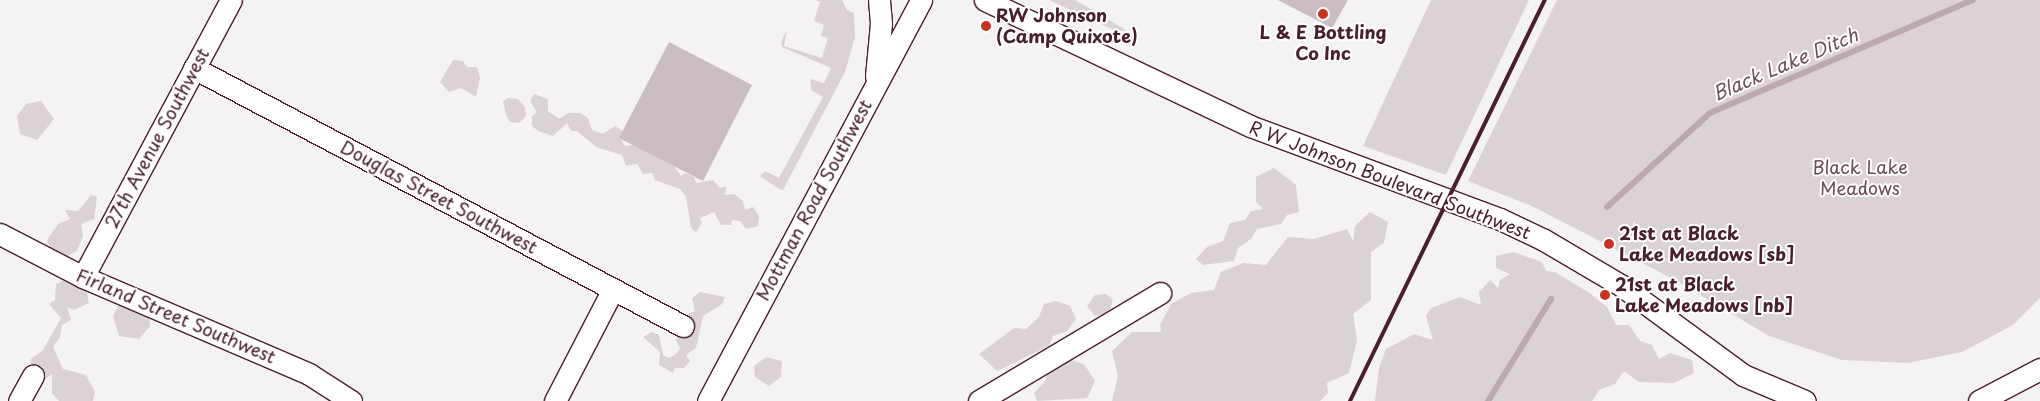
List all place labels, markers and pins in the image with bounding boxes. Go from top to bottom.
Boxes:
place label: RW Johnson (Camp Quixote) [996,5,1138,48]
marker: L & E Bottling Co Inc [1317,8,1329,20]
marker: RW Johnson (Camp Quixote) [980,20,992,32]
place label: L & E Bottling Co Inc [1259,22,1387,64]
place label: 21st at Black Lake Meadows [sb] [1619,223,1795,266]
marker: 21st at Black Lake Meadows [sb] [1603,238,1615,250]
place label: 21st at Black Lake Meadows [nb] [1615,274,1794,316]
marker: 21st at Black Lake Meadows [nb] [1599,289,1611,301]

